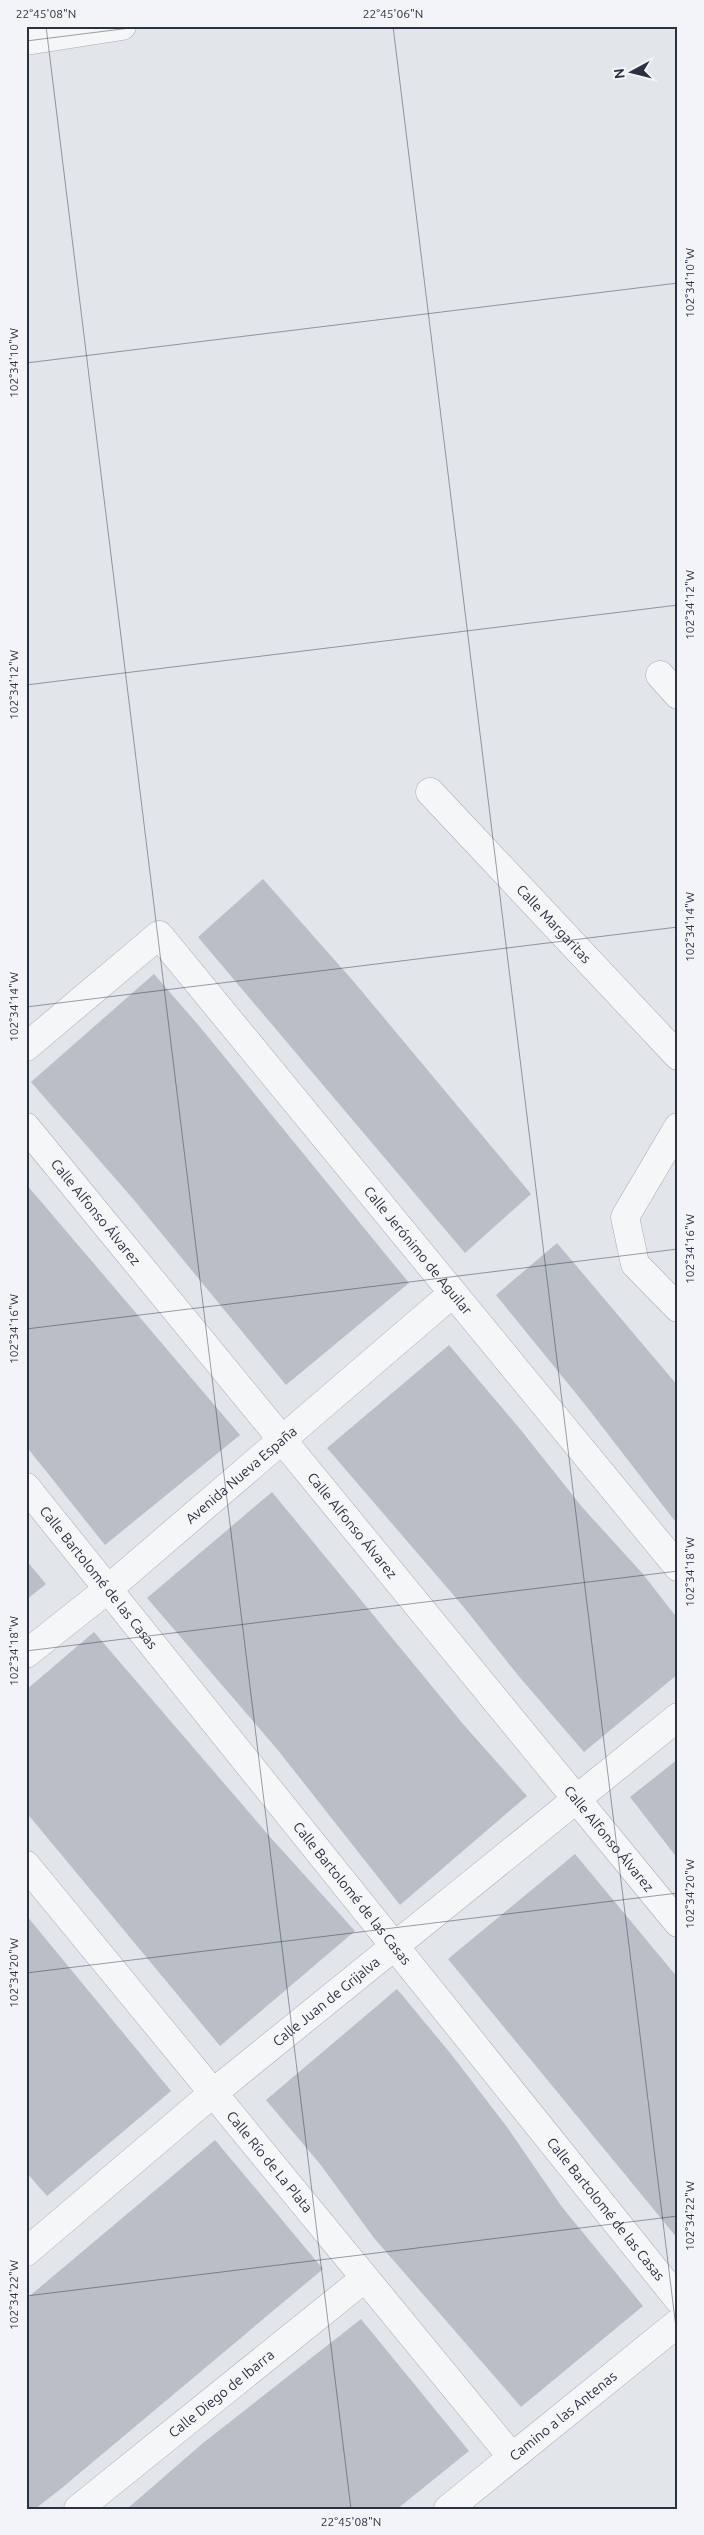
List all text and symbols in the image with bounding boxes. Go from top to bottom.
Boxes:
text: 22°45'08"N [16,7,76,20]
text: 22°45'06"N [363,7,423,20]
north arrow [606,48,656,98]
text: N [611,67,628,80]
text: 102°34'10"W [683,248,696,318]
text: 102°34'10"W [7,328,20,398]
text: 102°34'12"W [683,570,696,640]
text: 102°34'12"W [7,650,20,720]
street label: Calle Margaritas [513,881,595,966]
text: 102°34'14"W [683,892,696,962]
text: 102°34'14"W [7,972,20,1042]
street label: Calle Alfonso Álvarez [48,1156,144,1268]
street label: Calle Jerónimo de Aguilar [361,1183,476,1318]
text: 102°34'16"W [683,1214,696,1284]
text: 102°34'16"W [7,1294,20,1364]
street label: Avenida Nueva España [182,1423,300,1527]
street label: Calle Alfonso Álvarez [304,1469,400,1582]
street label: Calle Bartolomé de las Casas [36,1503,161,1652]
text: 102°34'18"W [683,1537,696,1607]
text: 102°34'18"W [7,1616,20,1686]
street label: Calle Alfonso Álvarez [561,1783,657,1895]
street label: Calle Bartolomé de las Casas [290,1819,414,1968]
text: 102°34'20"W [683,1859,696,1929]
text: 102°34'20"W [7,1938,20,2008]
street label: Calle Juan de Grijalva [269,1953,383,2049]
street label: Calle Río de La Plata [223,2108,316,2216]
street label: Calle Bartolomé de las Casas [544,2134,668,2284]
text: 102°34'22"W [683,2181,696,2251]
text: 102°34'22"W [7,2260,20,2330]
street label: Calle Diego de Ibarra [165,2346,277,2441]
street label: Camino a las Antenas [506,2368,620,2464]
text: 22°45'08"N [321,2515,381,2528]

